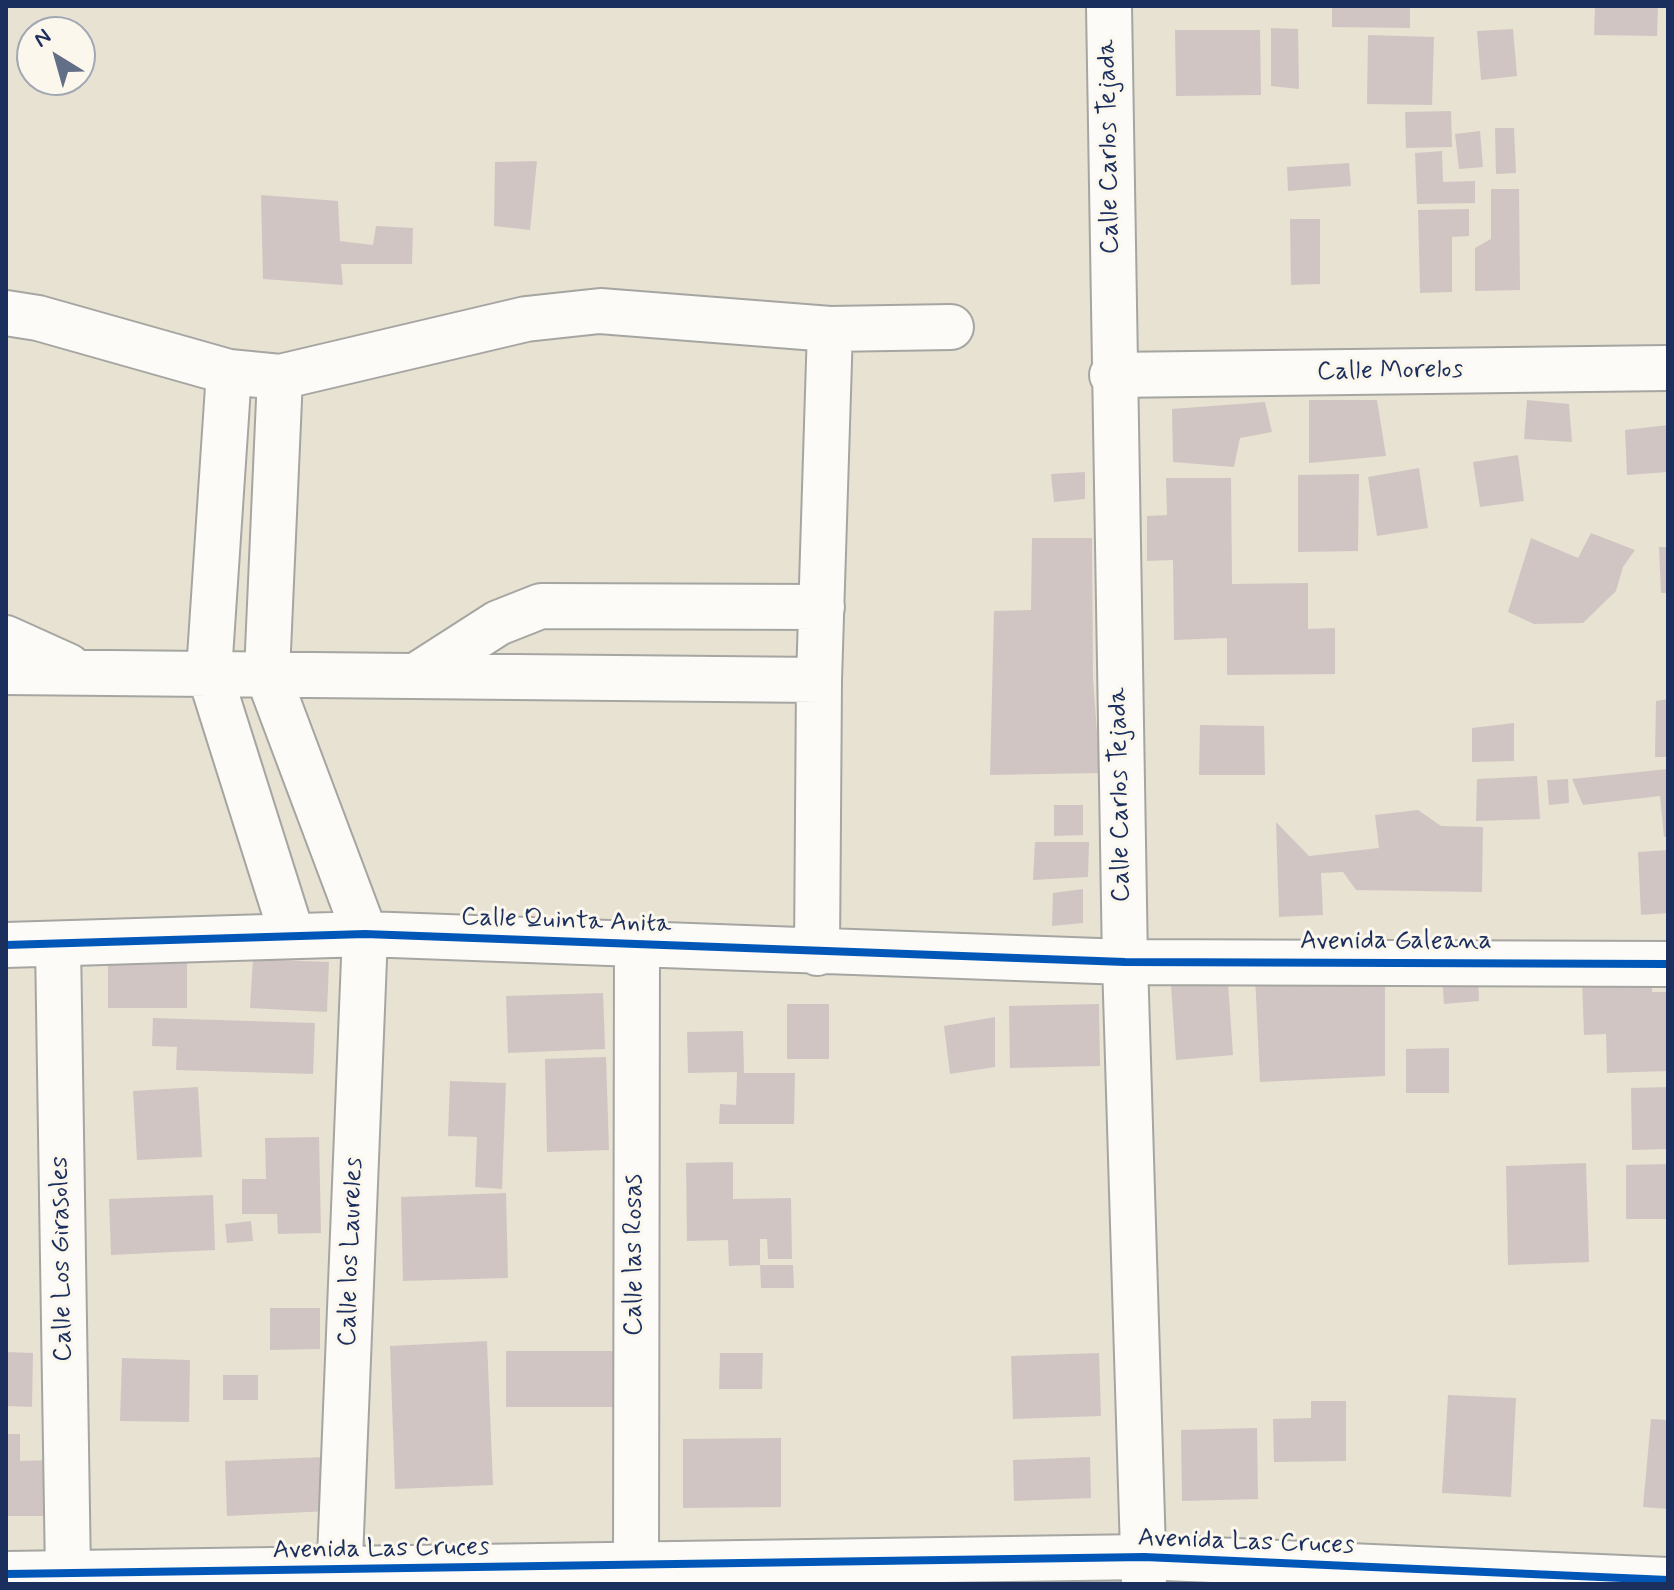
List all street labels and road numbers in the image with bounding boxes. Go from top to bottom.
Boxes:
street label: Calle Carlos Tejada [1093,39,1127,255]
street label: Calle Morelos [1317,355,1463,389]
street label: Calle Carlos Tejada [1104,687,1138,903]
street label: Calle Quinta Anita [460,903,672,941]
street label: Avenida Galeana [1300,927,1492,959]
street label: Calle Los Girasoles [46,1156,80,1362]
street label: Calle los Laureles [333,1157,371,1347]
street label: Calle las Rosas [620,1174,652,1336]
street label: Avenida Las Cruces [1137,1524,1355,1562]
street label: Avenida Las Cruces [272,1533,490,1567]

